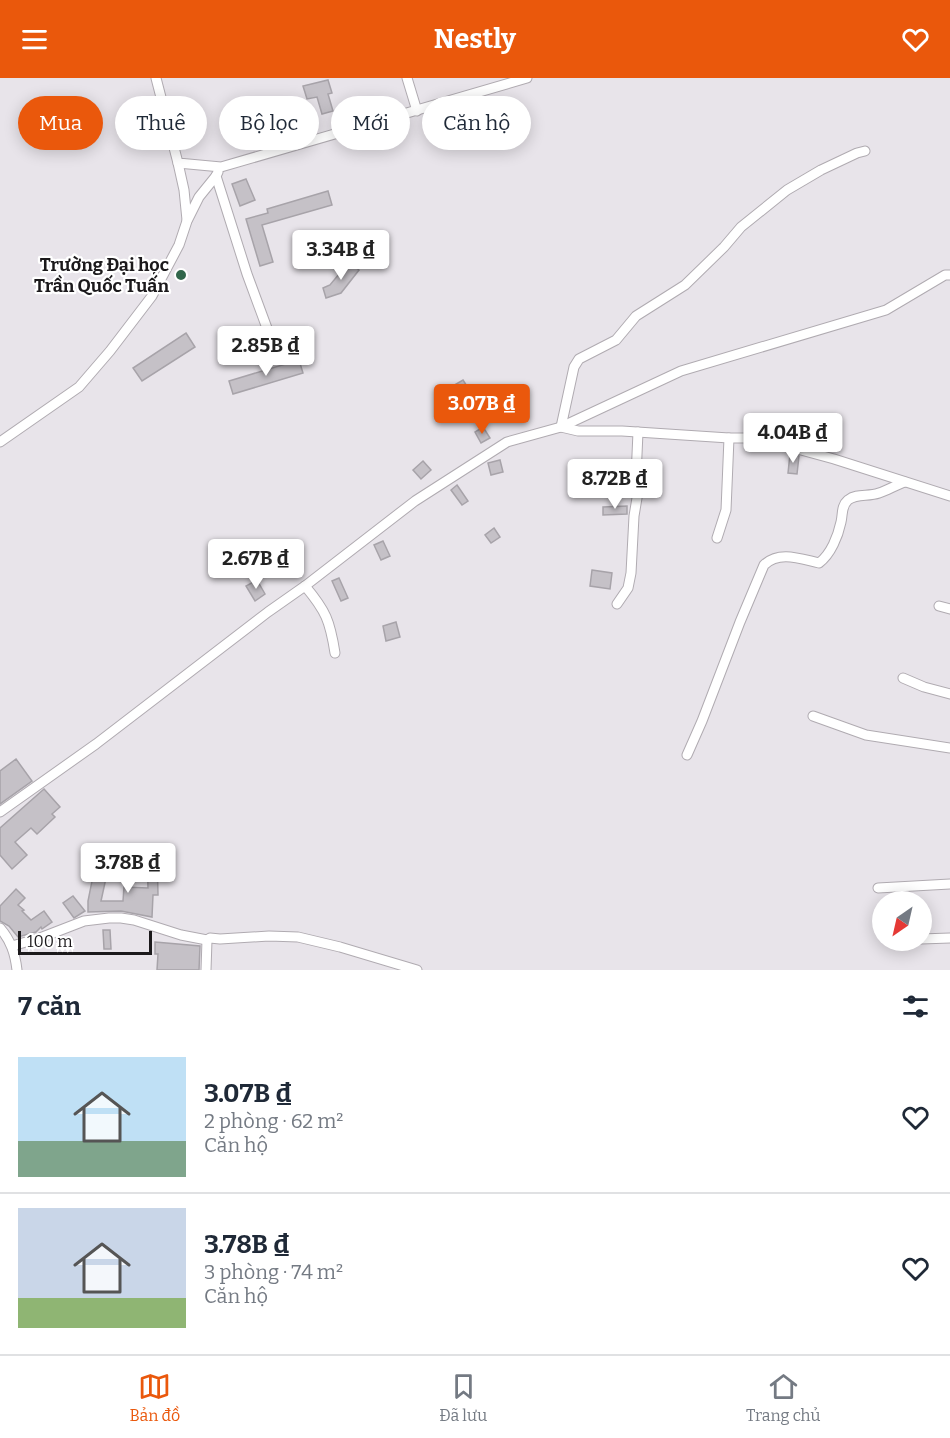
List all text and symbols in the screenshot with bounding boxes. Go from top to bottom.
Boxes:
icon: menu [18,23,51,56]
text: Nestly [434,23,516,55]
icon: heart [899,23,932,56]
chip: Mua [18,96,103,150]
chip: Thuê [115,96,207,150]
chip: Bộ lọc [219,96,319,150]
chip: Mới [331,96,410,150]
chip: Căn hộ [422,96,531,150]
pin: 3.34B ₫ [286,230,396,281]
text: 3.34B ₫ [306,237,376,261]
place label: Trường Đại học Trần Quốc Tuấn [34,254,169,297]
marker: Trường Đại học Trần Quốc Tuấn [174,268,188,282]
pin: 2.85B ₫ [211,326,321,377]
text: 2.85B ₫ [231,333,301,357]
pin: 3.07B ₫ [427,384,537,435]
text: 3.07B ₫ [448,391,516,415]
pin: 4.04B ₫ [738,413,848,464]
text: 4.04B ₫ [757,420,829,444]
pin: 8.72B ₫ [560,459,670,510]
text: 8.72B ₫ [581,466,649,490]
pin: 2.67B ₫ [201,539,311,590]
text: 2.67B ₫ [222,546,290,570]
pin: 3.78B ₫ [73,843,183,894]
text: 3.78B ₫ [95,850,161,874]
north arrow [872,891,932,951]
map controls [872,891,932,951]
scale bar [18,928,152,956]
text: 100 m [27,932,72,951]
icon: filters [899,990,932,1023]
text: 7 căn [18,991,81,1022]
text: 3.07B ₫ [204,1078,293,1109]
icon: home [66,1081,138,1153]
icon: heart [899,1101,932,1134]
text: 2 phòng · 62 m² [204,1109,343,1133]
text: Căn hộ [204,1133,268,1157]
text: 3.78B ₫ [204,1229,291,1260]
icon: home [66,1232,138,1304]
icon: heart [899,1252,932,1285]
text: 3 phòng · 74 m² [204,1260,343,1284]
text: Căn hộ [204,1284,268,1308]
tab: Bản đồ [130,1370,180,1425]
tab: Đã lưu [439,1370,487,1425]
tab: Trang chủ [746,1370,820,1425]

